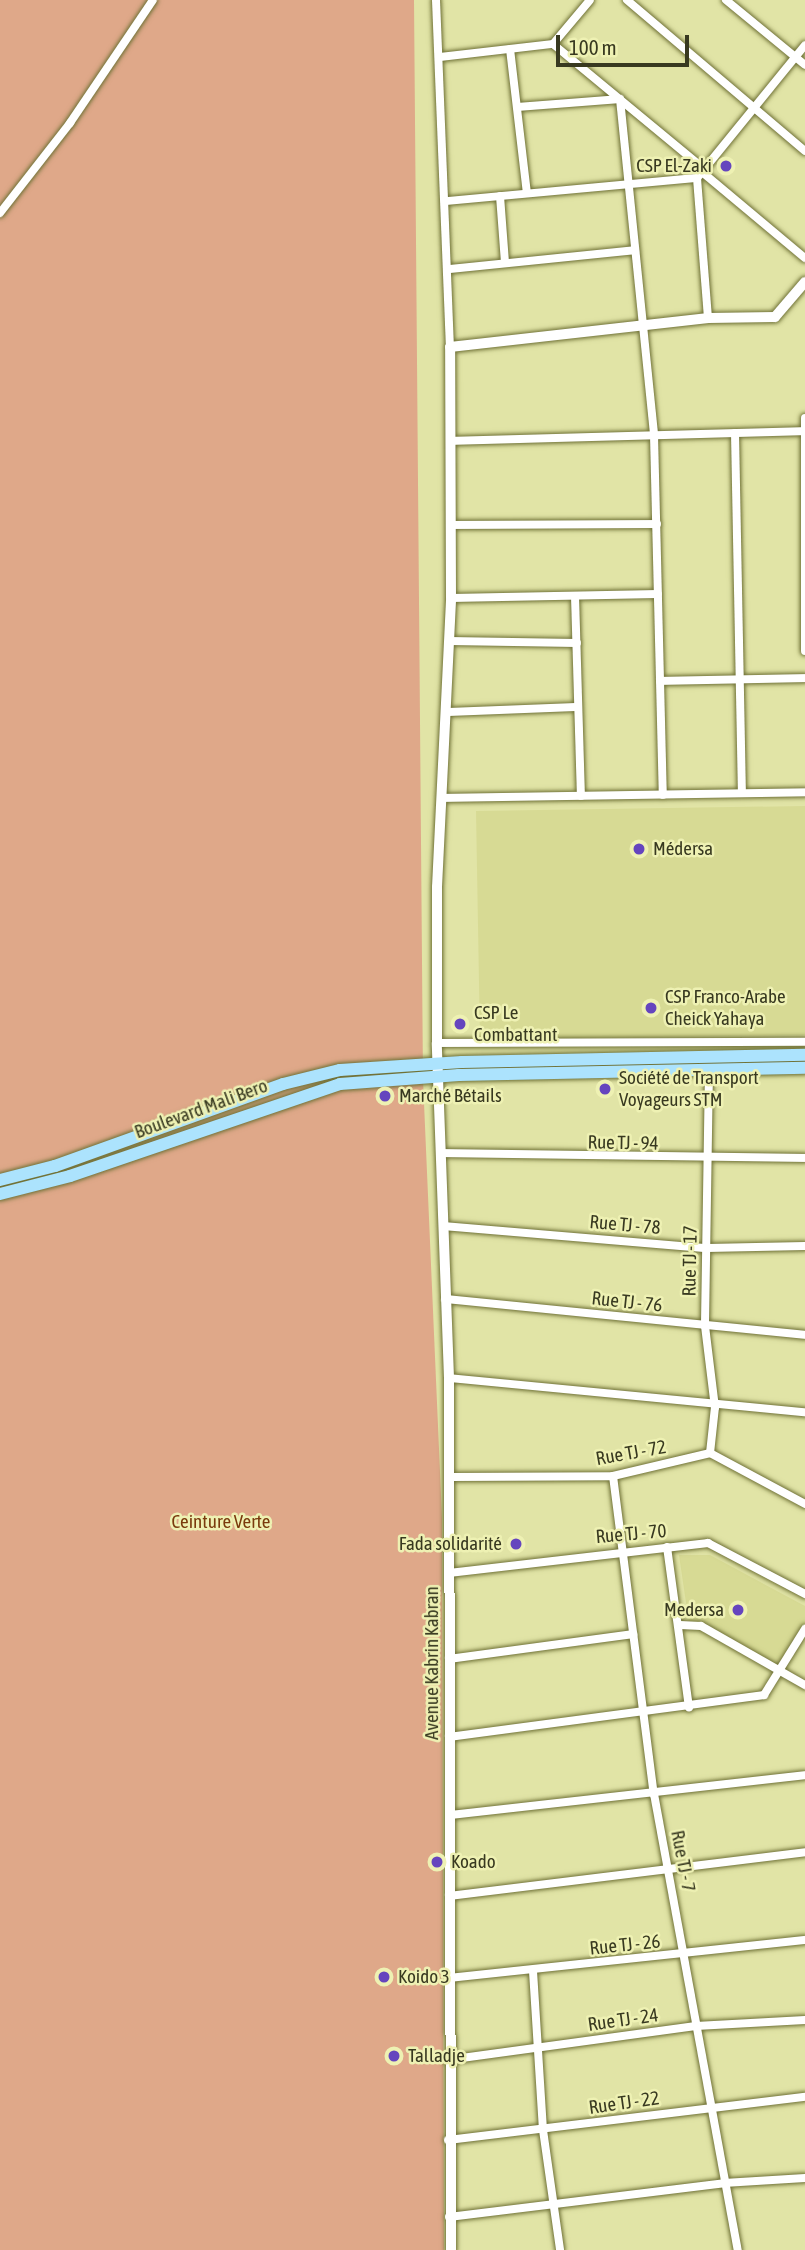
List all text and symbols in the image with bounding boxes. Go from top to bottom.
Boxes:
scale bar [560,21,693,65]
text: 100 m [569,35,617,59]
place label: CSP El-Zaki [636,155,712,177]
marker: CSP El-Zaki [718,158,734,174]
place label: Médersa [653,838,713,860]
marker: Médersa [631,841,647,857]
place label: CSP Franco-Arabe Cheick Yahaya [665,986,786,1030]
marker: CSP Franco-Arabe Cheick Yahaya [643,1000,659,1016]
place label: CSP Le Combattant [474,1002,557,1046]
marker: CSP Le Combattant [452,1016,468,1032]
place label: Société de Transport Voyageurs STM [619,1067,759,1111]
street label: Boulevard Mali Bero [131,1074,271,1144]
marker: Société de Transport Voyageurs STM [597,1081,613,1097]
place label: Marché Bétails [399,1085,502,1107]
marker: Marché Bétails [377,1088,393,1104]
street label: Rue TJ - 94 [587,1131,659,1155]
street label: Rue TJ - 78 [589,1211,661,1239]
street label: Rue TJ - 17 [678,1225,702,1297]
street label: Rue TJ - 76 [591,1287,663,1317]
street label: Rue TJ - 72 [594,1436,668,1470]
park label: Ceinture Verte [172,1511,270,1533]
street label: Rue TJ - 70 [595,1520,667,1548]
place label: Fada solidarité [399,1533,502,1555]
marker: Fada solidarité [508,1536,524,1552]
street label: Avenue Kabrin Kabran [421,1586,443,1740]
place label: Medersa [664,1599,724,1621]
marker: Medersa [730,1602,746,1618]
street label: Rue TJ - 7 [666,1828,700,1894]
place label: Koado [451,1851,496,1873]
marker: Koado [429,1854,445,1870]
street label: Rue TJ - 26 [589,1930,661,1960]
place label: Koido 3 [398,1966,450,1988]
marker: Koido 3 [376,1969,392,1985]
street label: Rue TJ - 24 [586,2004,660,2036]
place label: Talladje [408,2045,465,2067]
marker: Talladje [386,2048,402,2064]
street label: Rue TJ - 22 [587,2087,661,2119]

